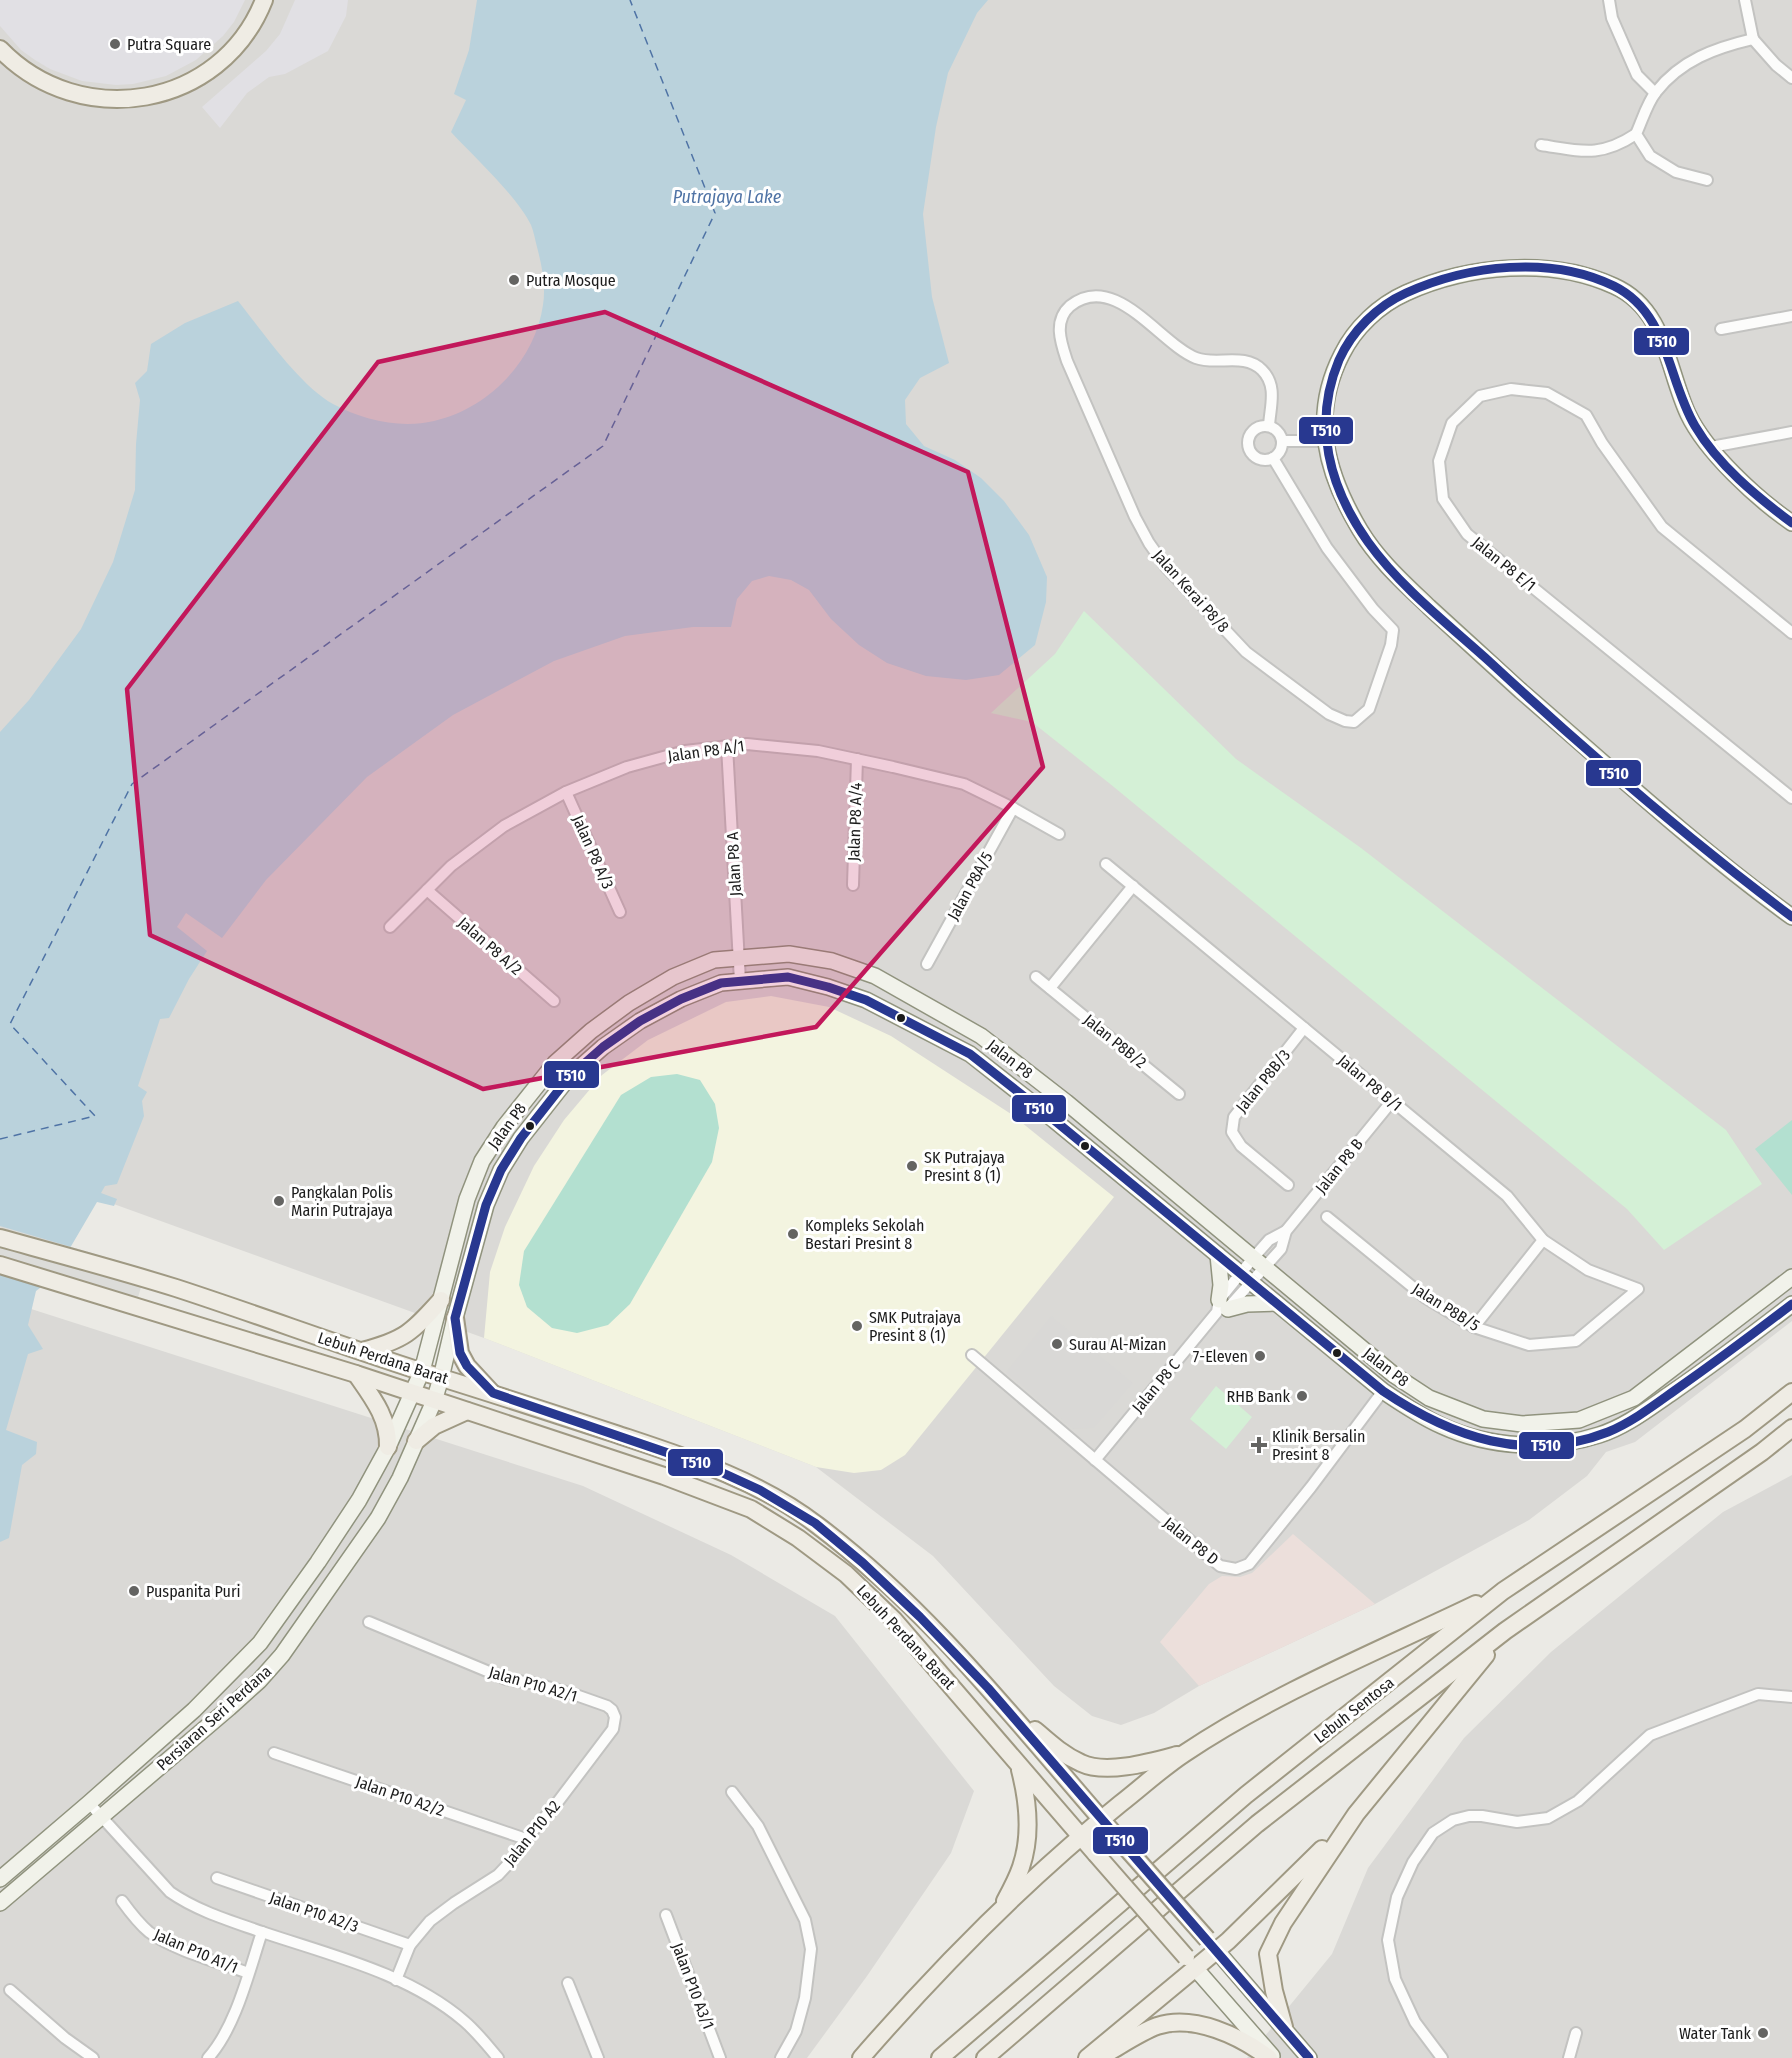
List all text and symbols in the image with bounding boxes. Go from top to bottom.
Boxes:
place label: Putra Square [127,35,211,54]
marker: Putra Square [108,37,122,51]
water label: Putrajaya Lake [673,186,782,208]
place label: Putra Mosque [526,271,616,290]
marker: Putra Mosque [507,273,521,287]
line badge: T510 [1633,327,1690,356]
text: T510 [1647,332,1677,351]
line badge: T510 [1298,416,1354,445]
text: T510 [1311,421,1341,440]
street label: Jalan P8 E/1 [1468,533,1540,595]
street label: Jalan Kerai P8/8 [1149,546,1233,636]
street label: Jalan P8 A/1 [666,736,746,766]
line badge: T510 [1585,759,1642,787]
text: T510 [1599,764,1629,783]
street label: Jalan P8 A/4 [844,782,866,862]
street label: Jalan P8 A/3 [568,812,618,892]
street label: Jalan P8 A [723,831,745,897]
street label: Jalan P8A/5 [943,849,997,923]
street label: Jalan P8 A/2 [454,913,526,979]
street label: Jalan P8B/2 [1080,1010,1150,1072]
unlabelled marker [895,1012,907,1024]
street label: Jalan P8 [984,1035,1036,1083]
street label: Jalan P8B/3 [1232,1046,1294,1116]
street label: Jalan P8 B/1 [1334,1051,1406,1115]
line badge: T510 [543,1060,600,1089]
text: T510 [556,1066,586,1085]
line badge: T510 [1011,1094,1067,1123]
street label: Jalan P8 [484,1099,530,1153]
text: T510 [1024,1099,1054,1118]
unlabelled marker [524,1120,536,1132]
street label: Jalan P8 B [1311,1135,1367,1197]
unlabelled marker [1079,1140,1091,1152]
place label: SK Putrajaya Presint 8 (1) [924,1148,1005,1185]
marker: SK Putrajaya Presint 8 (1) [905,1159,919,1173]
place label: Pangkalan Polis Marin Putrajaya [291,1183,393,1220]
marker: Pangkalan Polis Marin Putrajaya [272,1194,286,1208]
place label: Kompleks Sekolah Bestari Presint 8 [805,1216,924,1253]
marker: Kompleks Sekolah Bestari Presint 8 [786,1227,800,1241]
street label: Jalan P8B/5 [1409,1279,1483,1335]
place label: SMK Putrajaya Presint 8 (1) [869,1308,961,1345]
marker: SMK Putrajaya Presint 8 (1) [850,1319,864,1333]
street label: Lebuh Perdana Barat [315,1328,451,1388]
place label: Surau Al-Mizan [1069,1335,1167,1354]
marker: Surau Al-Mizan [1050,1337,1064,1351]
street label: Jalan P8 [1360,1343,1412,1391]
place label: 7-Eleven [1193,1347,1248,1366]
unlabelled marker [1331,1347,1343,1359]
marker: 7-Eleven [1253,1349,1267,1363]
street label: Jalan P8 C [1128,1355,1184,1417]
place label: RHB Bank [1227,1387,1291,1406]
marker: RHB Bank [1295,1389,1309,1403]
place label: Klinik Bersalin Presint 8 [1272,1427,1366,1464]
line badge: T510 [1518,1431,1575,1460]
marker: Klinik Bersalin Presint 8 [1250,1436,1268,1454]
text: T510 [1531,1436,1561,1455]
line badge: T510 [667,1448,724,1477]
text: T510 [681,1453,711,1472]
street label: Jalan P8 D [1160,1513,1222,1569]
street label: Lebuh Perdana Barat [853,1581,960,1694]
place label: Puspanita Puri [146,1582,241,1601]
marker: Puspanita Puri [127,1584,141,1598]
street label: Persiaran Seri Perdana [153,1661,275,1775]
street label: Jalan P10 A2/1 [487,1662,579,1706]
street label: Lebuh Sentosa [1310,1673,1398,1747]
street label: Jalan P10 A2/2 [353,1772,447,1820]
street label: Jalan P10 A2 [500,1797,564,1869]
line badge: T510 [1092,1826,1149,1855]
text: T510 [1105,1831,1135,1850]
street label: Jalan P10 A2/3 [267,1888,361,1936]
street label: Jalan P10 A1/1 [151,1925,241,1977]
street label: Jalan P10 A3/1 [668,1940,718,2032]
place label: Water Tank [1679,2024,1752,2043]
marker: Water Tank [1756,2026,1770,2040]

